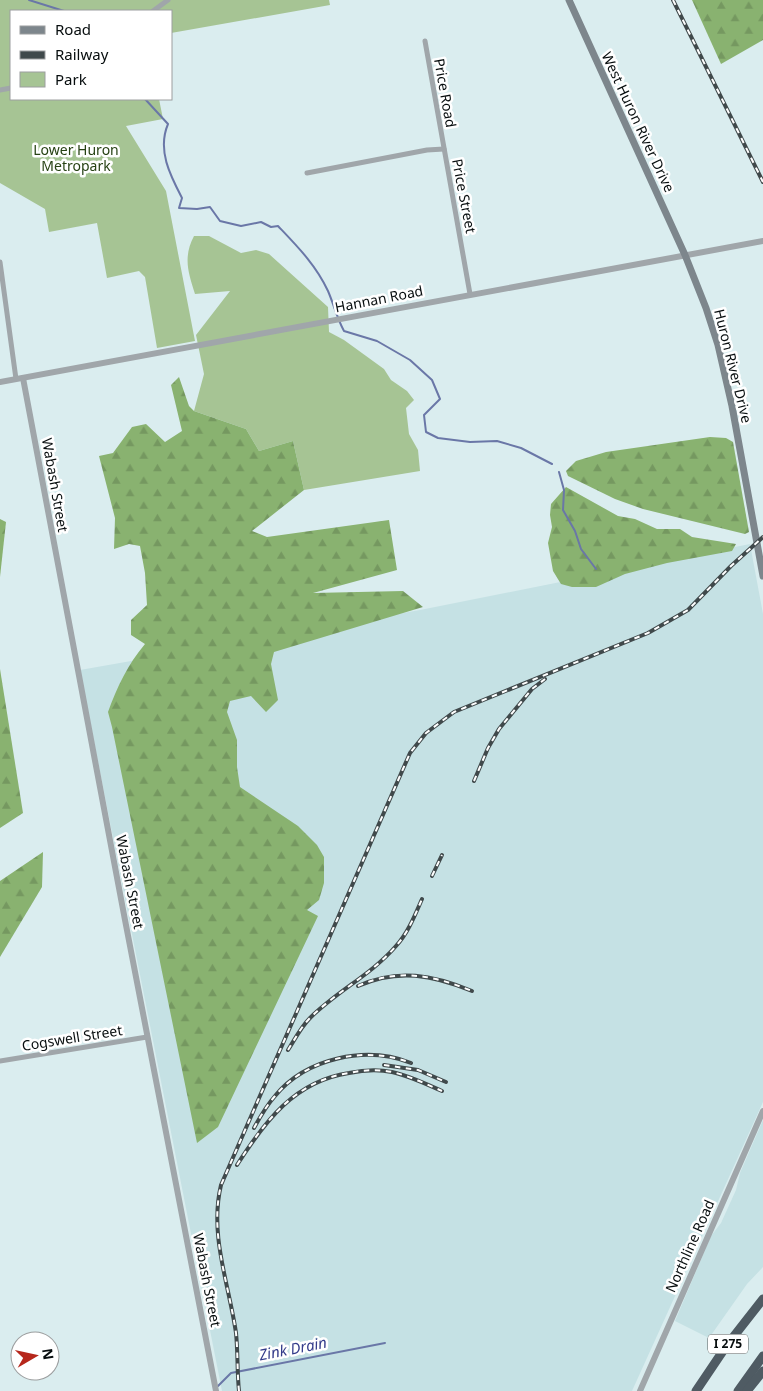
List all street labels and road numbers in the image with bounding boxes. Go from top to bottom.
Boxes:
street label: West Huron River Drive [598,49,679,195]
street label: Price Road [430,57,461,129]
street label: Price Street [448,157,481,235]
street label: Hannan Road [333,281,425,316]
street label: Huron River Drive [710,307,757,425]
street label: Wabash Street [38,436,73,533]
street label: Wabash Street [112,833,149,930]
street label: Cogswell Street [20,1020,124,1055]
street label: Northline Road [661,1196,718,1295]
street label: Wabash Street [189,1231,226,1328]
road number: I 275 [708,1335,748,1354]

